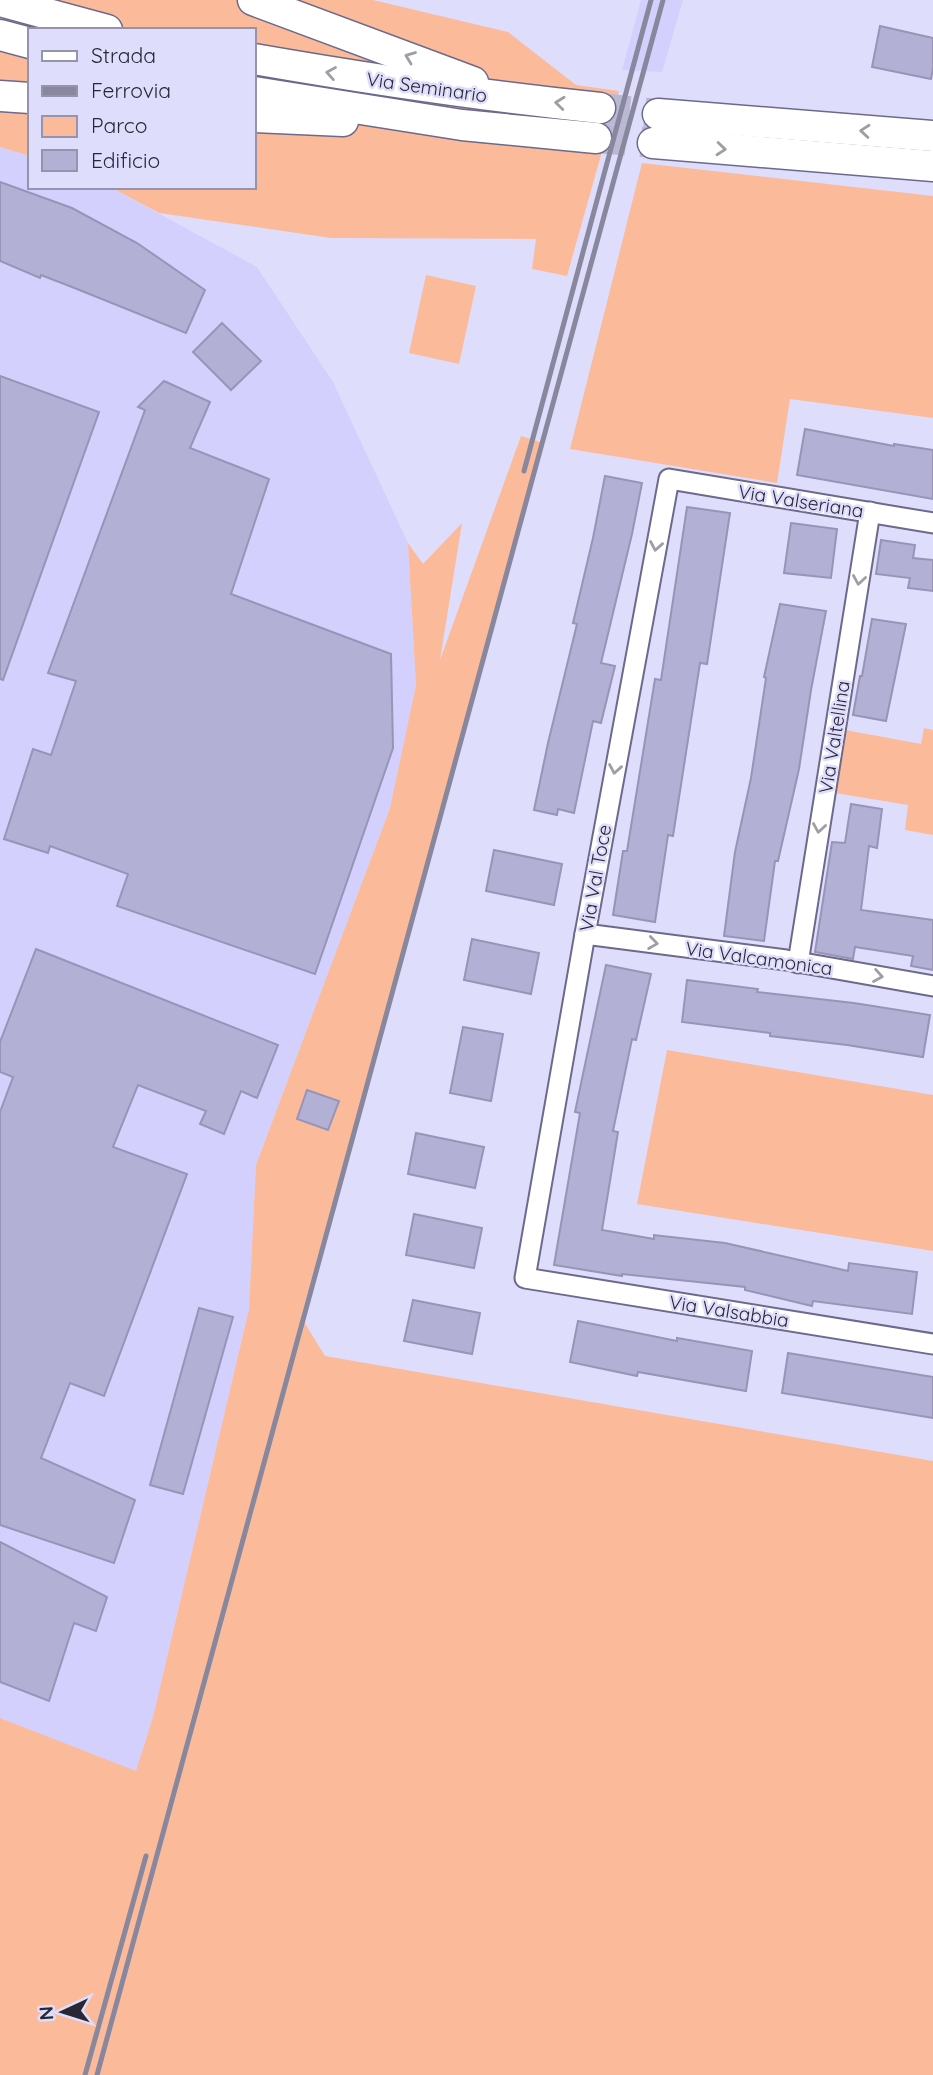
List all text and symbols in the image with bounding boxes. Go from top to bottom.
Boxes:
legend [28,28,256,189]
text: Strada [91,42,156,68]
one-way arrow [405,52,417,66]
one-way arrow [325,66,337,81]
street label: Via Seminario [365,67,489,107]
text: Ferrovia [91,77,171,103]
one-way arrow [554,96,566,111]
text: Parco [91,112,147,138]
one-way arrow [859,124,870,139]
one-way arrow [715,141,726,156]
text: Edificio [91,147,160,173]
street label: Via Valseriana [737,479,865,523]
one-way arrow [650,540,665,552]
one-way arrow [852,574,867,586]
street label: Via Valtellina [813,679,855,795]
one-way arrow [608,763,623,775]
street label: Via Val Toce [574,823,616,933]
one-way arrow [812,823,827,834]
one-way arrow [647,935,658,950]
street label: Via Valcamonica [684,936,834,980]
one-way arrow [872,968,884,983]
street label: Via Valsabbia [667,1290,791,1332]
north arrow [28,1977,98,2047]
text: N [34,2005,58,2021]

